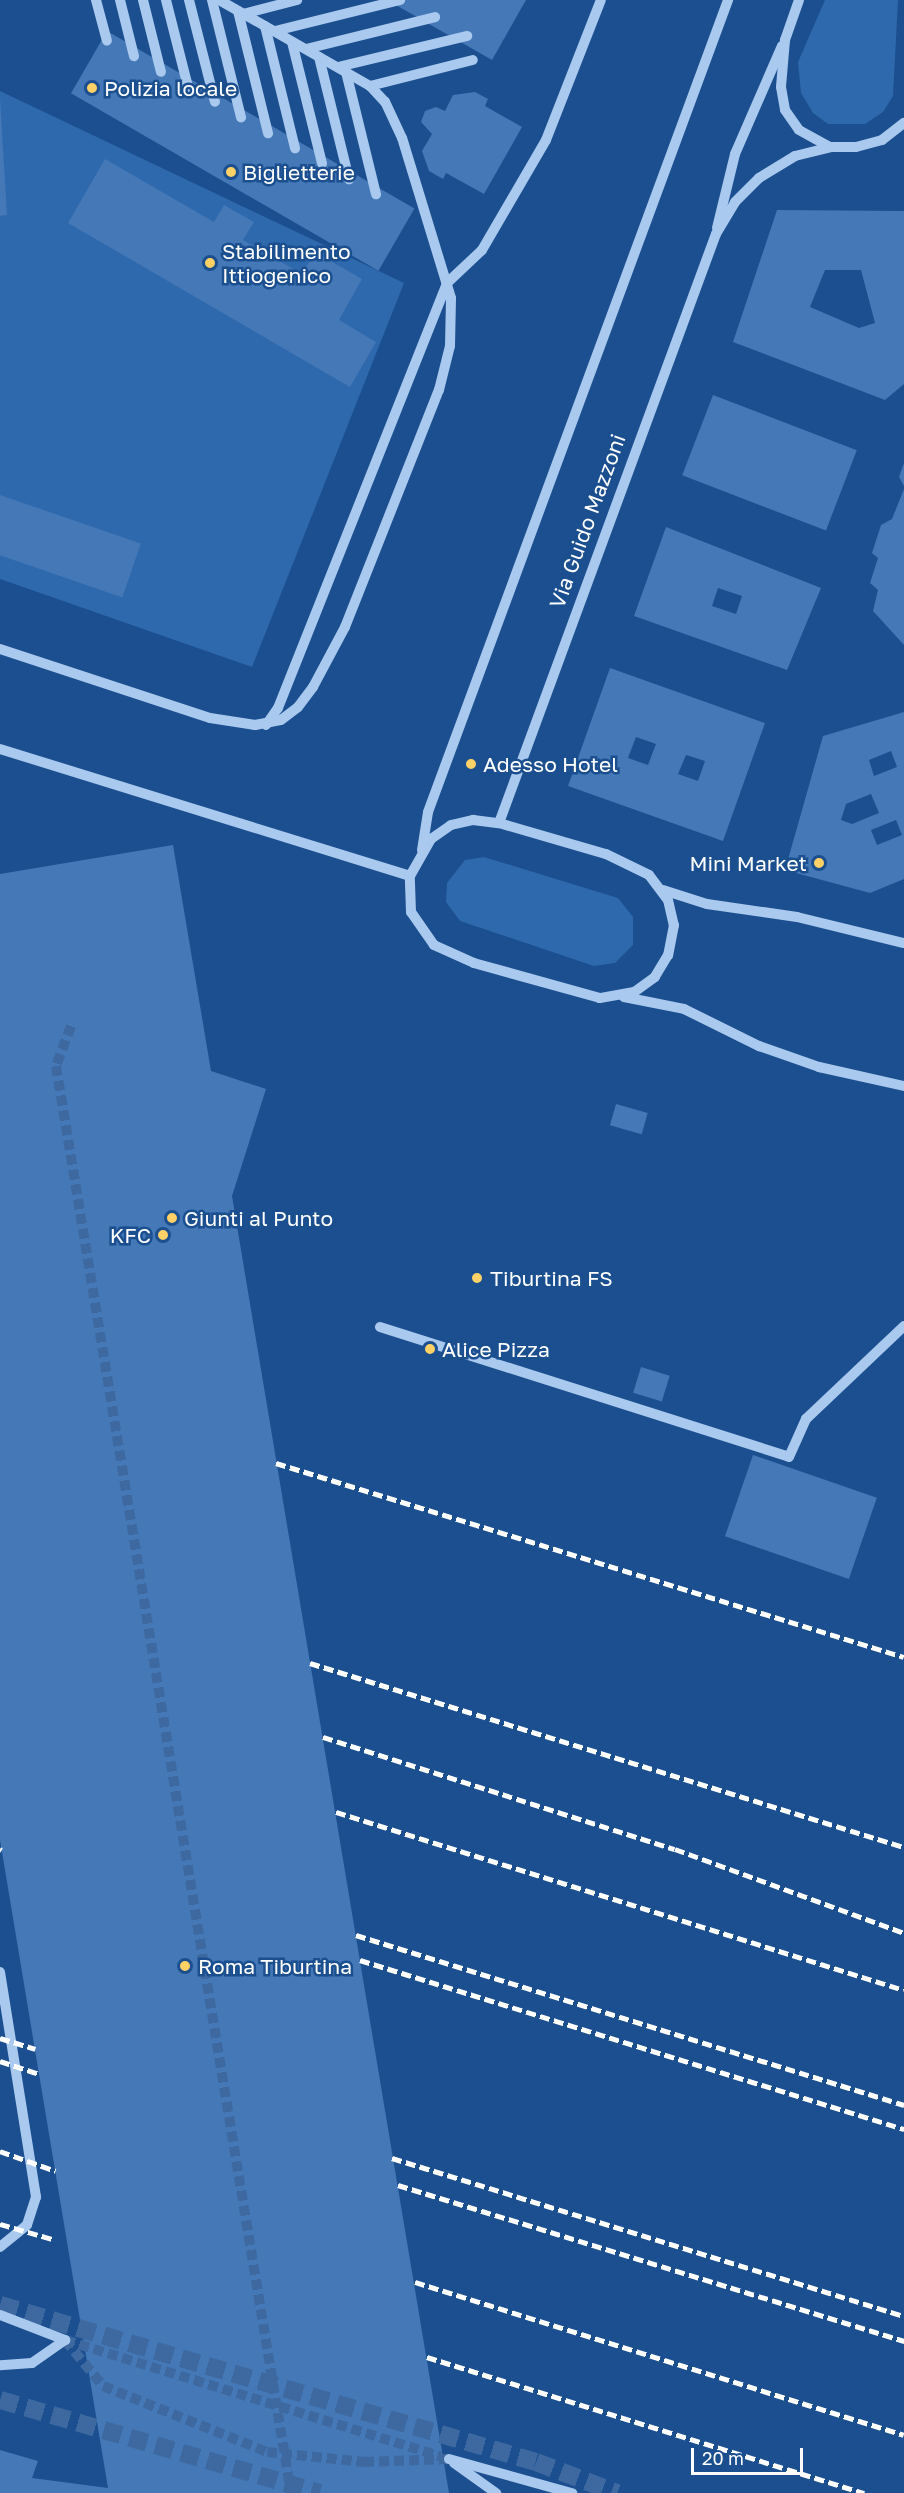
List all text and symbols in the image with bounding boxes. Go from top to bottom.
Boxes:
place label: Polizia locale [104,75,237,101]
marker: Polizia locale [85,81,99,95]
place label: Biglietterie [243,159,355,185]
marker: Biglietterie [224,165,238,179]
place label: Stabilimento Ittiogenico [222,238,351,288]
marker: Stabilimento Ittiogenico [203,256,217,270]
street label: Via Guido Mazzoni [544,431,630,611]
place label: Adesso Hotel [483,751,618,777]
marker: Adesso Hotel [464,757,478,771]
place label: Mini Market [689,850,807,876]
marker: Mini Market [812,856,826,870]
place label: Giunti al Punto [184,1205,333,1231]
marker: Giunti al Punto [165,1211,179,1225]
place label: KFC [110,1222,151,1248]
marker: KFC [156,1228,170,1242]
place label: Tiburtina FS [490,1265,613,1291]
marker: Tiburtina FS [468,1269,486,1287]
place label: Alice Pizza [442,1336,550,1362]
marker: Alice Pizza [423,1342,437,1356]
place label: Roma Tiburtina [198,1953,352,1979]
marker: Roma Tiburtina [176,1957,194,1975]
scale bar [694,2436,806,2474]
text: 20 m [702,2447,744,2469]

